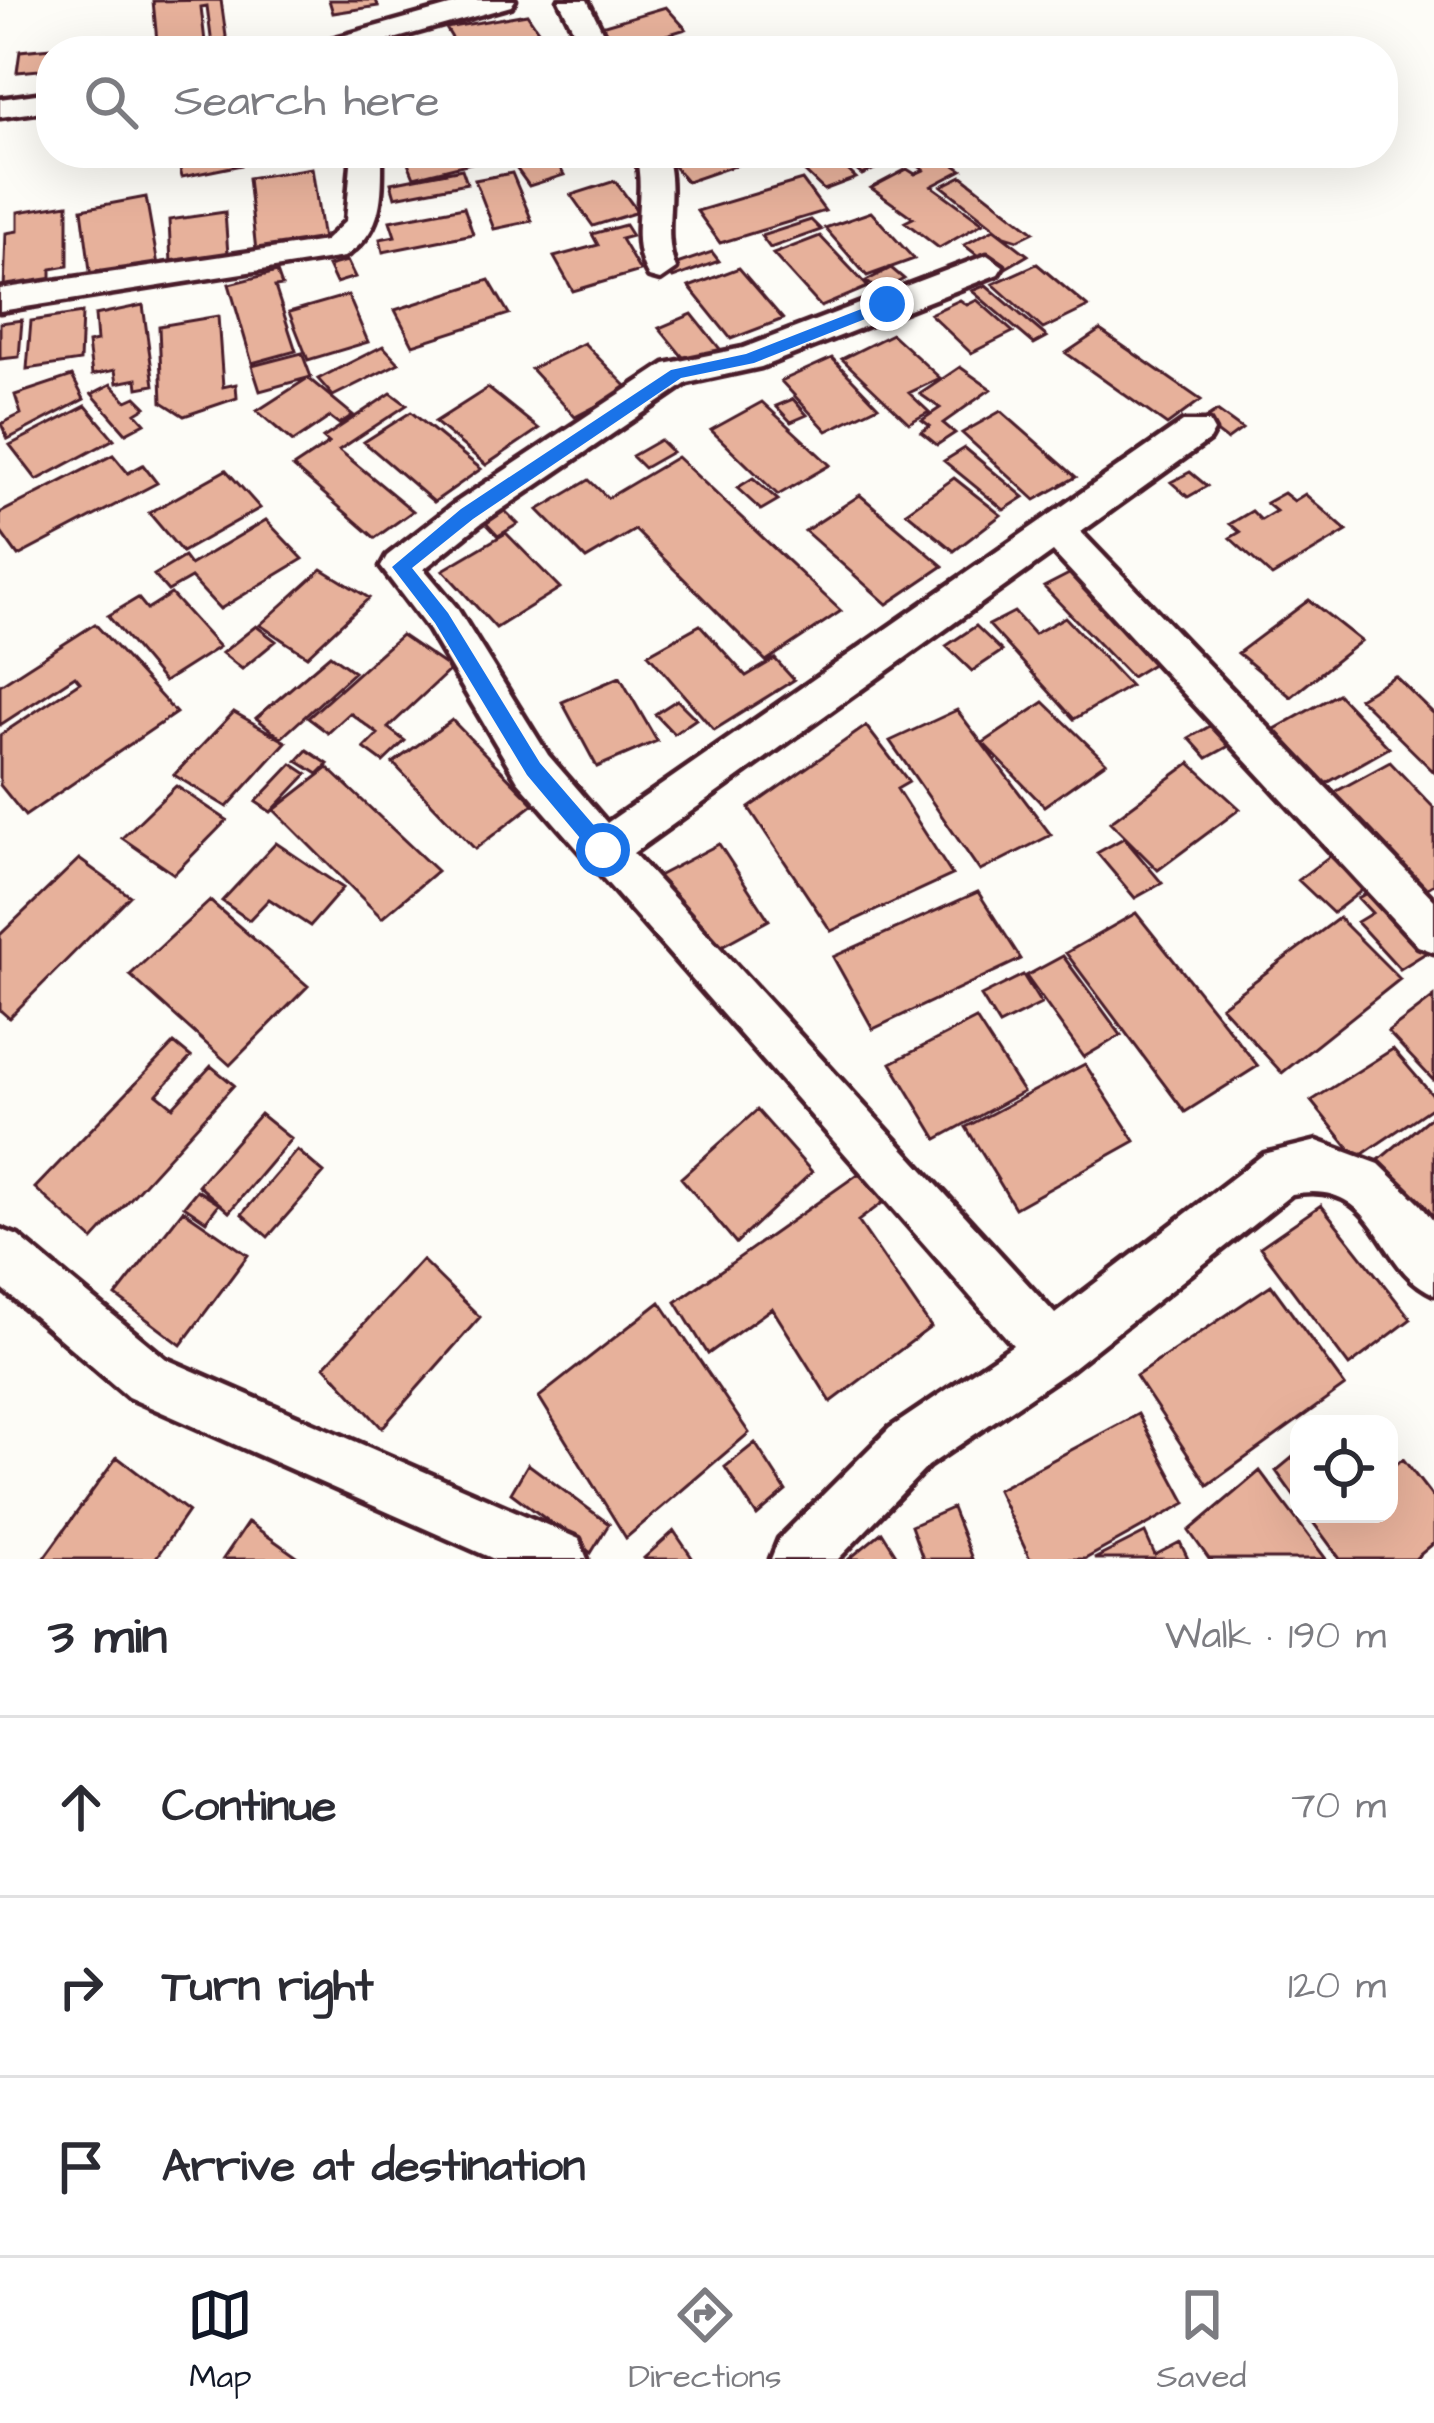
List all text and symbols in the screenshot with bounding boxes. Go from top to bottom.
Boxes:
search box [36,36,1398,168]
icon: search [78,69,144,135]
text: Search here [174,71,440,133]
route end [860,277,914,331]
route start [576,823,630,877]
map controls [1290,1415,1398,1523]
button: locate [1290,1415,1398,1523]
text: 3 min [48,1602,167,1673]
text: Walk · 190 m [1165,1610,1386,1664]
icon: ahead [48,1774,114,1840]
text: Continue [162,1776,336,1838]
text: 70 m [1291,1780,1386,1834]
icon: right [48,1954,114,2020]
text: Turn right [162,1956,374,2018]
text: 120 m [1288,1960,1386,2014]
icon: arrive [48,2134,114,2200]
text: Arrive at destination [162,2136,585,2198]
tab: Map [187,2282,253,2400]
tab: Directions [628,2282,782,2400]
tab: Saved [1157,2282,1247,2400]

